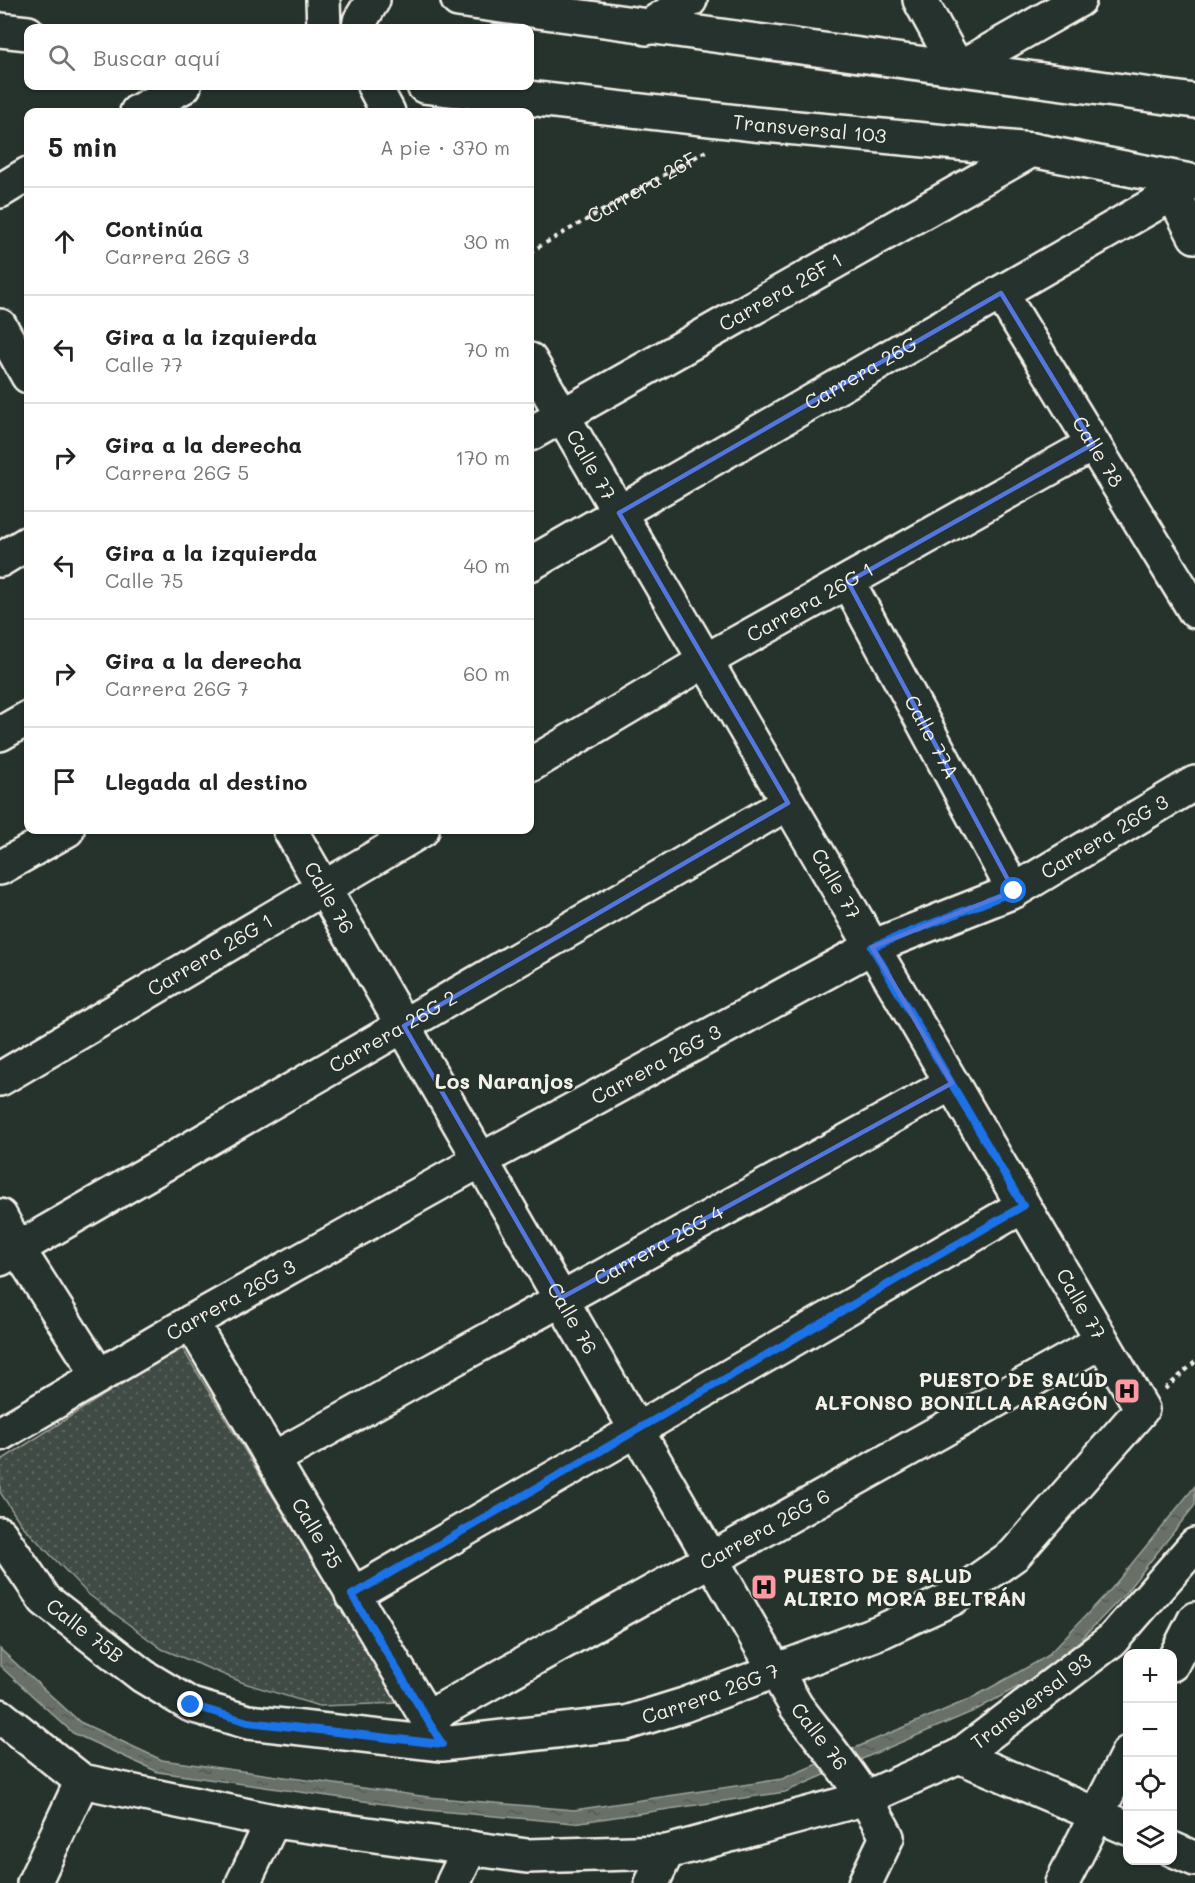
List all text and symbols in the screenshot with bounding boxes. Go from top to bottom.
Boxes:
search box [24,24,534,90]
icon: search [45,41,78,74]
text: Buscar aquí [93,43,221,72]
street label: Transversal 103 [731,108,888,148]
text: 5 min [48,130,117,164]
text: A pie · 370 m [380,134,510,160]
street label: Carrera 26F [582,145,701,229]
text: Continúa [105,214,203,243]
icon: ahead [48,225,81,258]
text: 30 m [464,228,510,254]
text: Carrera 26G 3 [105,243,249,269]
street label: Carrera 26F 1 [714,246,847,337]
text: Gira a la izquierda [105,322,317,351]
street label: Carrera 26G [799,330,922,415]
icon: left [48,333,81,366]
text: 70 m [464,336,510,362]
text: Calle 77 [105,351,183,377]
street label: Calle 78 [1067,411,1130,492]
street label: Calle 77 [561,424,623,505]
text: Gira a la derecha [105,430,302,459]
icon: right [48,441,81,474]
text: 170 m [455,444,510,470]
text: Carrera 26G 5 [105,459,249,485]
text: Gira a la izquierda [105,538,317,567]
icon: left [48,549,81,582]
text: 40 m [464,552,510,578]
street label: Carrera 26G 1 [741,555,878,647]
text: Calle 75 [105,567,183,593]
text: Gira a la derecha [105,646,302,675]
icon: right [48,657,81,690]
text: 60 m [463,660,510,686]
text: Carrera 26G 7 [105,675,249,701]
street label: Calle 77A [899,690,965,783]
icon: arrive [48,765,81,798]
text: Llegada al destino [105,767,307,796]
street label: Carrera 26G 3 [1035,788,1173,884]
street label: Calle 77 [806,843,868,924]
street label: Calle 76 [299,856,361,938]
route start [1000,877,1026,903]
street label: Carrera 26G 1 [142,907,277,1001]
street label: Carrera 26G 2 [324,983,461,1078]
street label: Carrera 26G 3 [586,1018,725,1110]
district label: Los Naranjos [435,1067,574,1094]
street label: Carrera 26G 4 [589,1198,728,1291]
street label: Carrera 26G 3 [161,1252,300,1346]
street label: Calle 77 [1051,1263,1113,1344]
street label: Calle 76 [542,1277,604,1359]
place label: PUESTO DE SALUD ALFONSO BONILLA ARAGÓN [814,1366,1108,1415]
hospital icon: PUESTO DE SALUD ALFONSO BONILLA ARAGÓN [1112,1376,1142,1406]
street label: Carrera 26G 6 [695,1482,834,1575]
street label: Calle 75 [287,1493,349,1573]
place label: PUESTO DE SALUD ALIRIO MORA BELTRÁN [783,1562,1026,1611]
hospital icon: PUESTO DE SALUD ALIRIO MORA BELTRÁN [749,1572,779,1602]
street label: Calle 75B [41,1592,129,1668]
street label: Transversal 93 [965,1646,1096,1755]
map controls [1123,1649,1177,1865]
button: + [1123,1649,1177,1703]
street label: Carrera 26G 7 [638,1657,782,1729]
route end [177,1691,203,1717]
street label: Calle 76 [786,1697,855,1775]
button: − [1123,1703,1177,1757]
button: locate [1123,1757,1177,1811]
button: layers [1123,1811,1177,1865]

